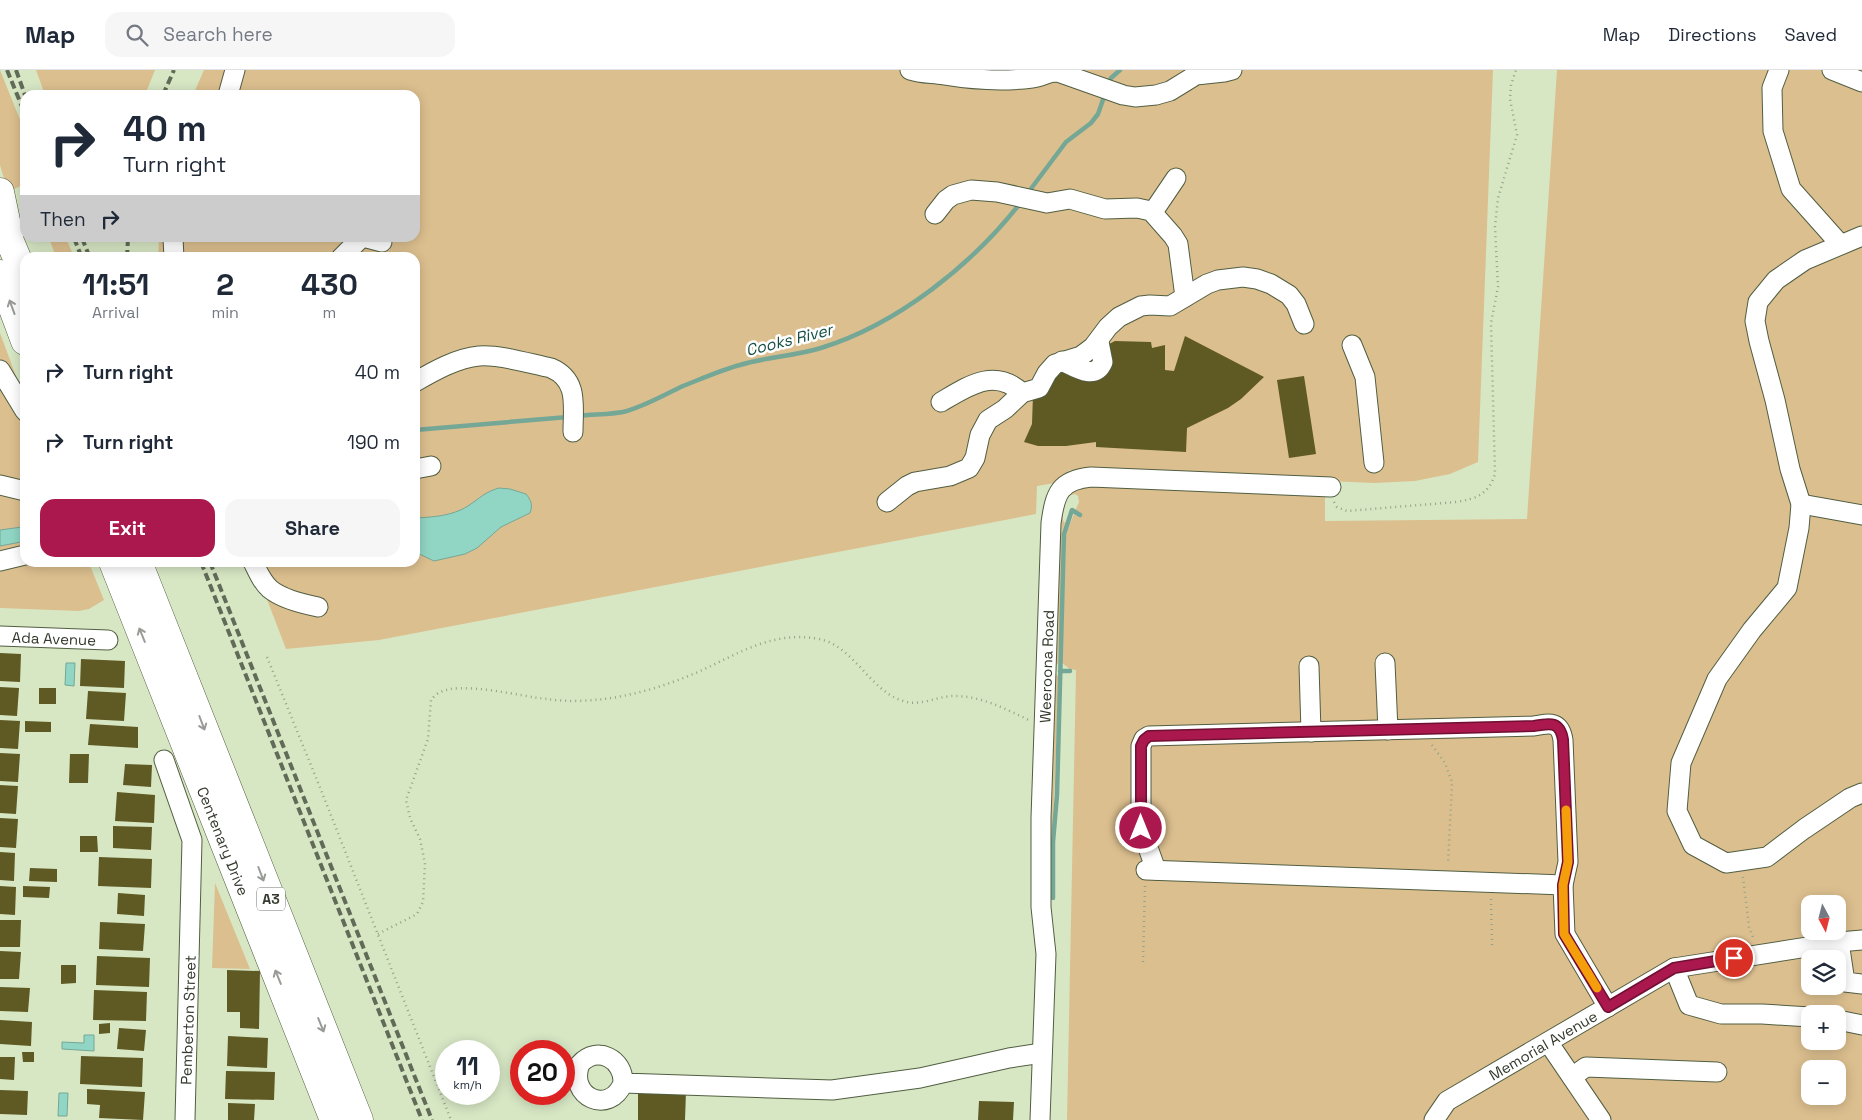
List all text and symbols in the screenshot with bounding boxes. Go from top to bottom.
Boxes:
search box [105,12,455,57]
text: Map [25,19,75,50]
icon: search [123,21,151,49]
text: Search here [163,22,273,47]
text: Map [1603,23,1640,46]
text: Directions [1668,23,1757,46]
text: Saved [1785,23,1837,46]
text: 40 m [123,107,207,151]
icon: right [40,110,105,175]
text: Turn right [123,150,226,178]
icon: right [96,205,124,233]
text: Then [40,207,86,232]
text: 11:51 [82,265,149,304]
text: 2 [216,265,234,304]
text: 430 [301,265,358,304]
one-way arrow [7,300,16,316]
text: Arrival [92,302,139,323]
text: min [211,302,239,323]
text: m [323,302,336,323]
water label: Cooks River [743,319,837,361]
icon: right [40,358,68,386]
text: Turn right [83,360,173,385]
text: 40 m [355,360,400,385]
icon: right [40,428,68,456]
text: Turn right [83,430,173,455]
text: 190 m [347,430,400,455]
button: Exit [40,499,215,557]
button: Share [225,499,400,557]
street label: Weeroona Road [1035,610,1058,723]
street label: Ada Avenue [11,627,97,649]
one-way arrow [137,628,146,643]
one-way arrow [198,715,207,730]
street label: Centenary Drive [193,784,254,898]
position arrow [1114,801,1166,853]
one-way arrow [257,866,266,881]
road number: A3 [257,888,285,911]
north arrow [1801,895,1846,940]
map controls [1801,895,1846,1105]
pin [1713,937,1755,979]
icon: arrive [1720,944,1748,972]
button: layers [1801,950,1846,995]
street label: Pemberton Street [176,955,200,1085]
one-way arrow [273,970,282,985]
button: + [1801,1005,1846,1050]
street label: Memorial Avenue [1485,1006,1600,1084]
one-way arrow [317,1017,326,1032]
speed limit sign: 20 [510,1040,575,1105]
text: 11 [456,1050,479,1082]
button: − [1801,1060,1846,1105]
text: km/h [453,1077,482,1093]

